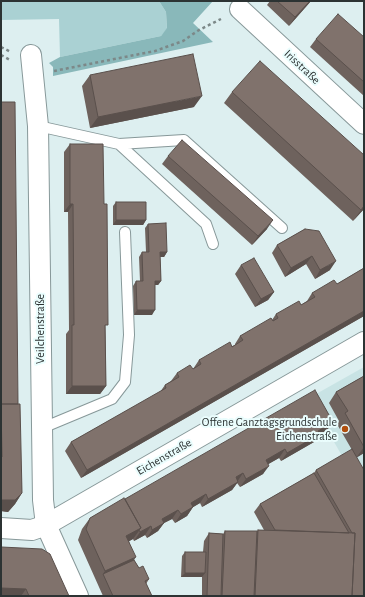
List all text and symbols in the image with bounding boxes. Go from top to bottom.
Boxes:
street label: Irisstraße [281,47,323,87]
street label: Veilchenstraße [33,294,47,364]
place label: Offene Ganztagsgrundschule Eichenstraße [202,415,337,443]
marker: Offene Ganztagsgrundschule Eichenstraße [340,424,350,434]
street label: Eichenstraße [134,436,194,478]

